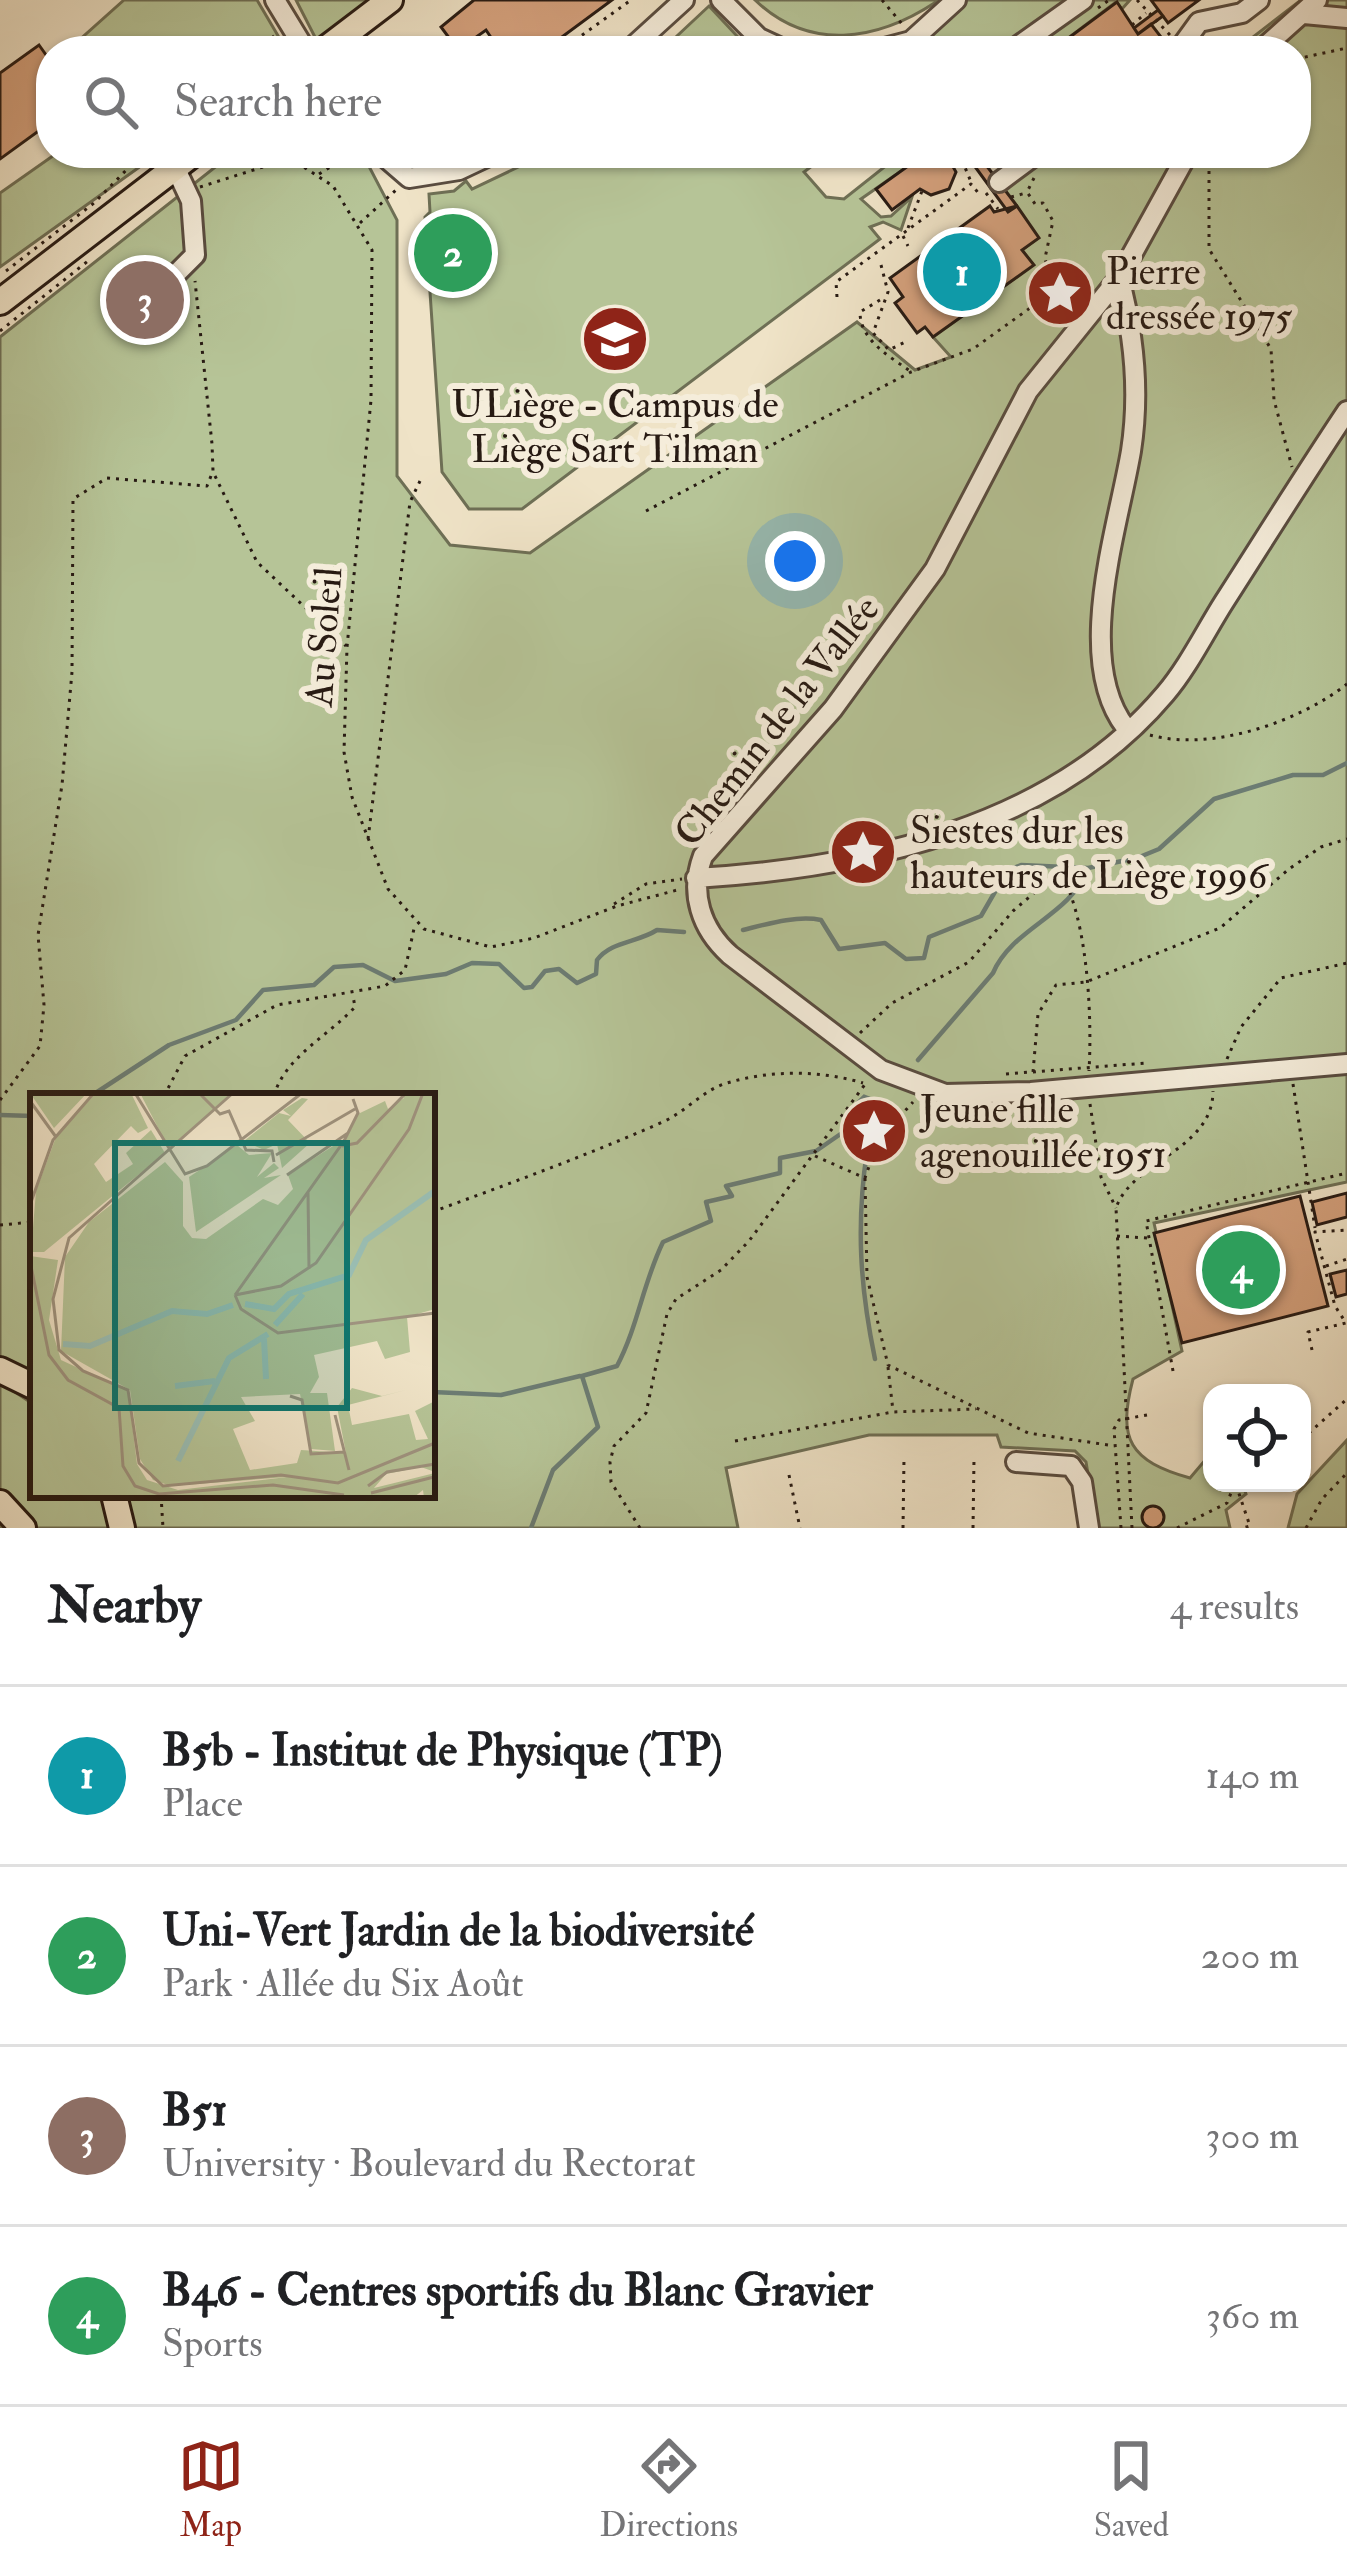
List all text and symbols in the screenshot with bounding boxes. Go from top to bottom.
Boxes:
search box [36,36,1311,168]
icon: search [78,69,144,135]
text: Search here [174,74,382,130]
pin: 2 [414,208,492,298]
pin: 1 [923,227,1001,317]
place label: Pierre dressée 1975 [1106,247,1292,341]
pin: 3 [106,255,184,345]
place icon: Pierre dressée 1975 [1025,258,1095,328]
school or university icon: ULiège - Campus de Liège Sart Tilman [580,304,650,374]
place label: ULiège - Campus de Liège Sart Tilman [451,380,779,474]
your location [765,531,825,591]
street label: Au Soleil [295,566,353,709]
street label: Chemin de la Vallée [664,586,890,856]
place label: Siestes dur les hauteurs de Liège 1996 [910,806,1270,900]
place icon: Siestes dur les hauteurs de Liège 1996 [828,817,898,887]
place label: Jeune fille agenouillée 1951 [919,1085,1166,1179]
inset map [30,1093,435,1498]
place icon: Jeune fille agenouillée 1951 [839,1096,909,1166]
pin: 4 [1202,1225,1280,1315]
map controls [1203,1384,1311,1492]
button: locate [1203,1384,1311,1492]
text: Nearby [48,1574,201,1638]
text: 4 results [1170,1582,1299,1631]
text: B5b - Institut de Physique (TP) [162,1723,723,1779]
text: 1 [80,1751,94,1800]
text: 140 m [1206,1751,1299,1800]
text: Place [162,1779,243,1828]
text: Uni-Vert Jardin de la biodiversité [162,1903,754,1959]
text: 2 [77,1931,97,1980]
text: 200 m [1201,1931,1299,1980]
text: Park · Allée du Six Août [162,1959,524,2008]
text: B51 [162,2083,227,2139]
text: 3 [80,2111,94,2160]
text: 300 m [1206,2111,1299,2160]
text: University · Boulevard du Rectorat [162,2139,696,2188]
text: B46 - Centres sportifs du Blanc Gravier [162,2263,873,2319]
text: 4 [76,2291,98,2340]
text: 360 m [1206,2291,1299,2340]
text: Sports [162,2319,263,2368]
tab: Map [178,2433,244,2546]
tab: Directions [600,2433,738,2546]
tab: Saved [1094,2433,1169,2546]

